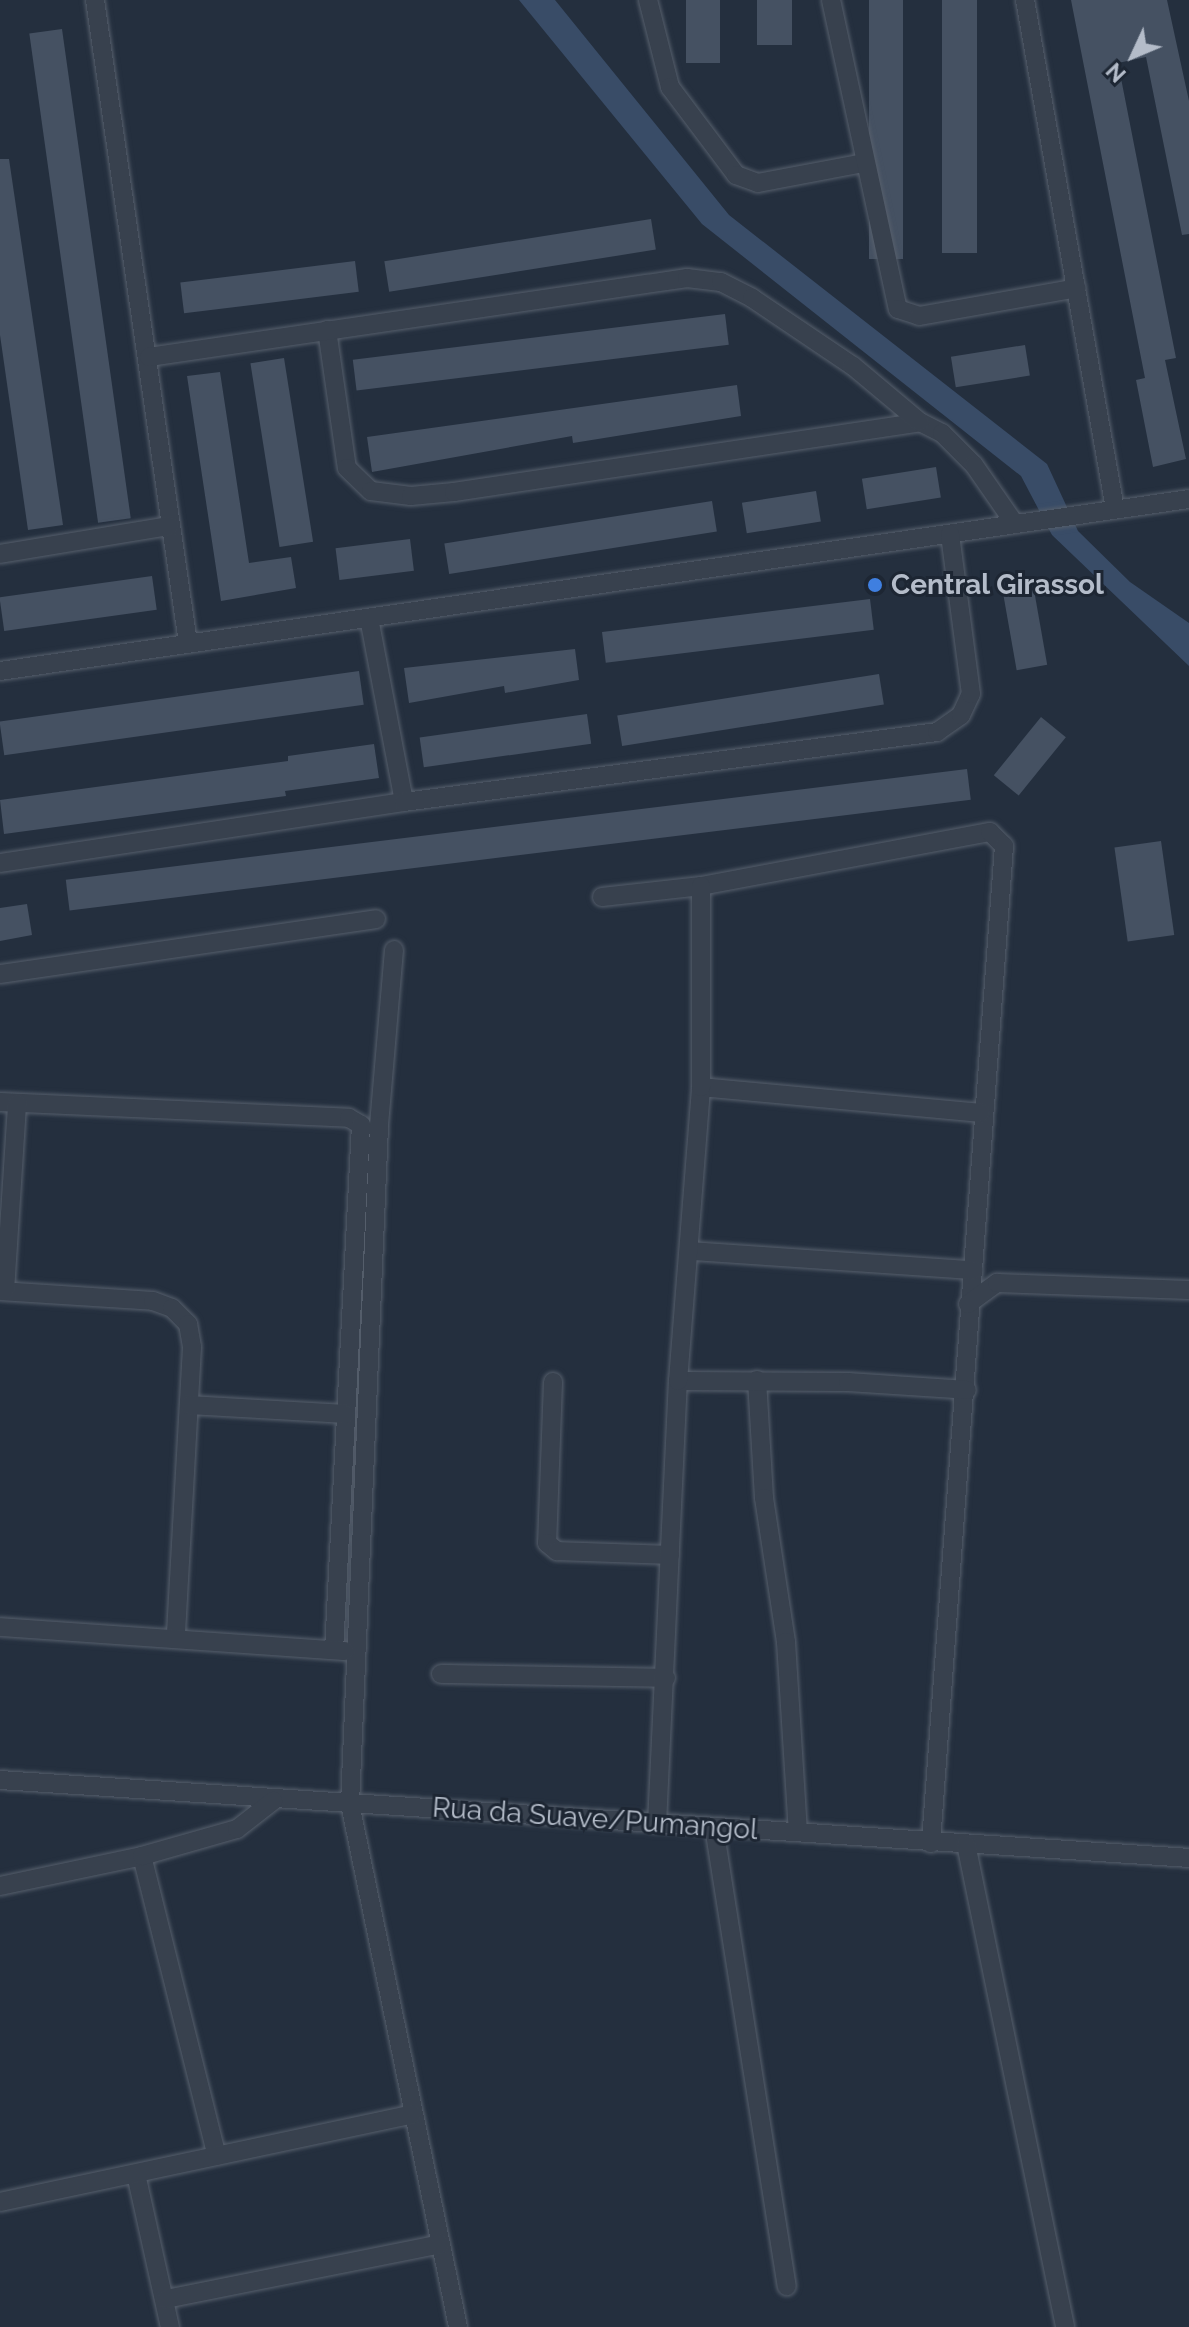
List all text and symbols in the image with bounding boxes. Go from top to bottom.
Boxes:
north arrow [1093,16,1173,96]
text: N [1101,58,1131,88]
place label: Central Girassol [891,568,1105,602]
marker: Central Girassol [866,576,884,594]
street label: Rua da Suave/Pumangol [431,1791,759,1847]

